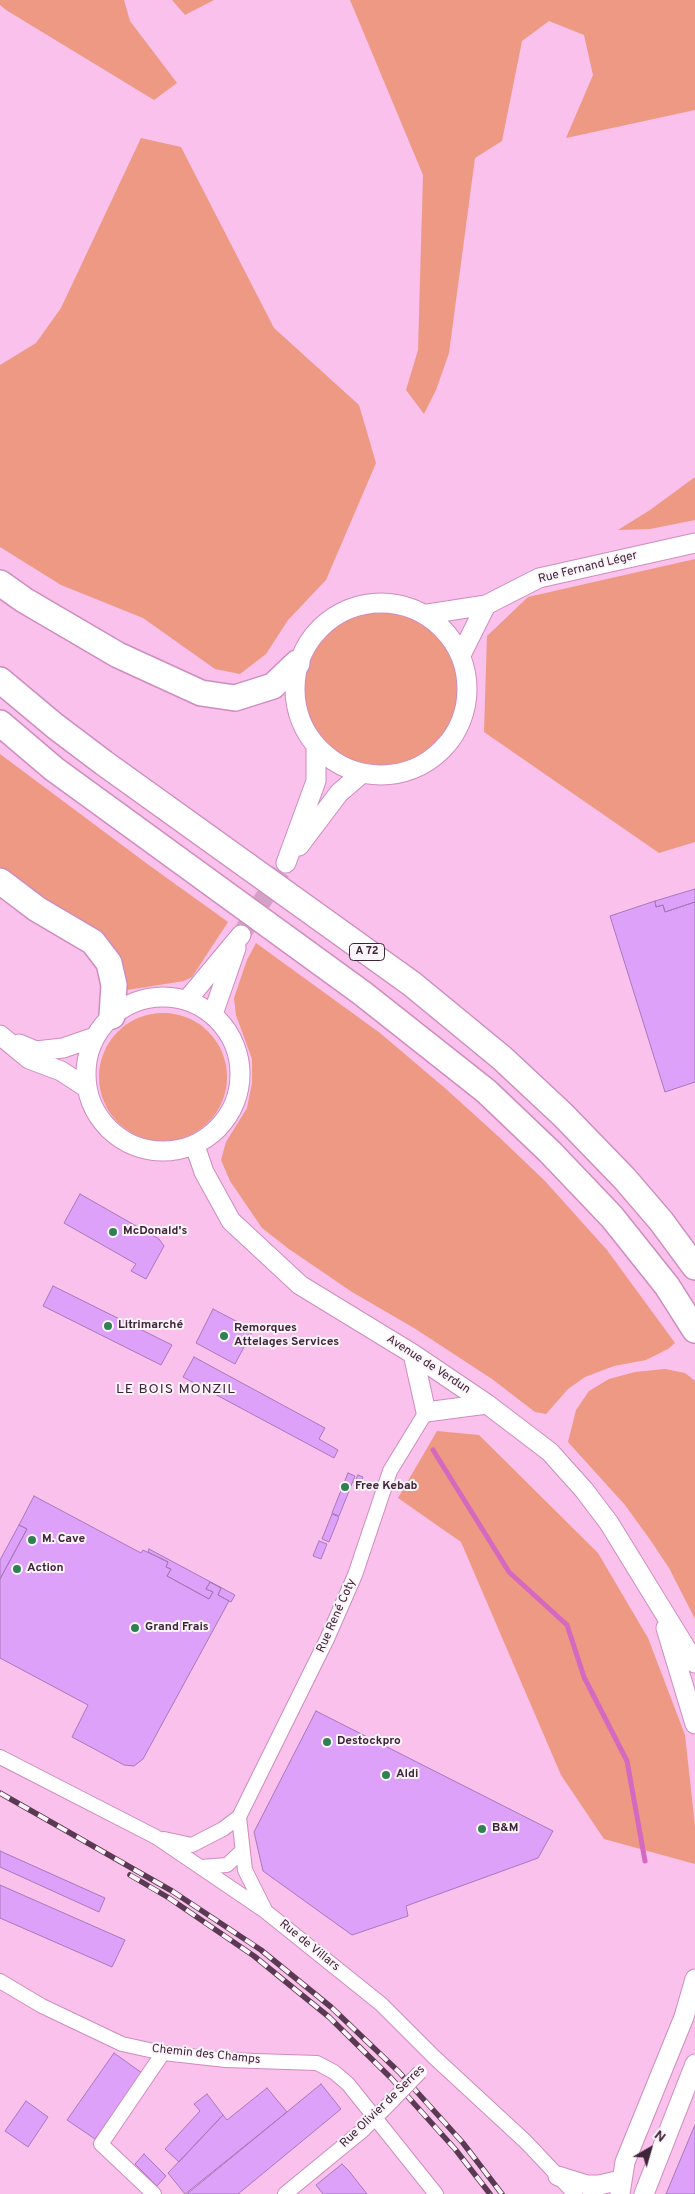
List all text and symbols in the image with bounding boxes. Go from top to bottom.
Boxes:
street label: Rue Fernand Léger [537,549,639,587]
road number: A 72 [350,944,384,960]
place label: McDonald's [123,1225,187,1239]
marker: McDonald's [107,1226,119,1238]
place label: Litrimarché [118,1319,183,1333]
marker: Litrimarché [102,1320,114,1332]
place label: Remorques Attelages Services [234,1322,339,1350]
marker: Remorques Attelages Services [218,1330,230,1342]
street label: Avenue de Verdun [383,1333,473,1397]
district label: LE BOIS MONZIL [114,1382,238,1398]
place label: Free Kebab [355,1480,417,1494]
marker: Free Kebab [339,1481,351,1493]
place label: M. Cave [42,1533,85,1547]
marker: M. Cave [26,1534,38,1546]
place label: Action [27,1562,64,1576]
marker: Action [11,1563,23,1575]
street label: Rue René Coty [314,1577,360,1655]
place label: Grand Frais [145,1621,209,1635]
marker: Grand Frais [129,1622,141,1634]
place label: Destockpro [337,1735,401,1749]
marker: Destockpro [321,1736,333,1748]
place label: Aldi [396,1768,418,1782]
marker: Aldi [380,1769,392,1781]
place label: B&M [492,1822,519,1836]
marker: B&M [476,1823,488,1835]
street label: Rue de Villars [276,1917,342,1975]
street label: Chemin des Champs [151,2042,261,2068]
street label: Rue Olivier de Serres [338,2063,428,2151]
north arrow [625,2124,675,2174]
text: N [650,2127,669,2147]

